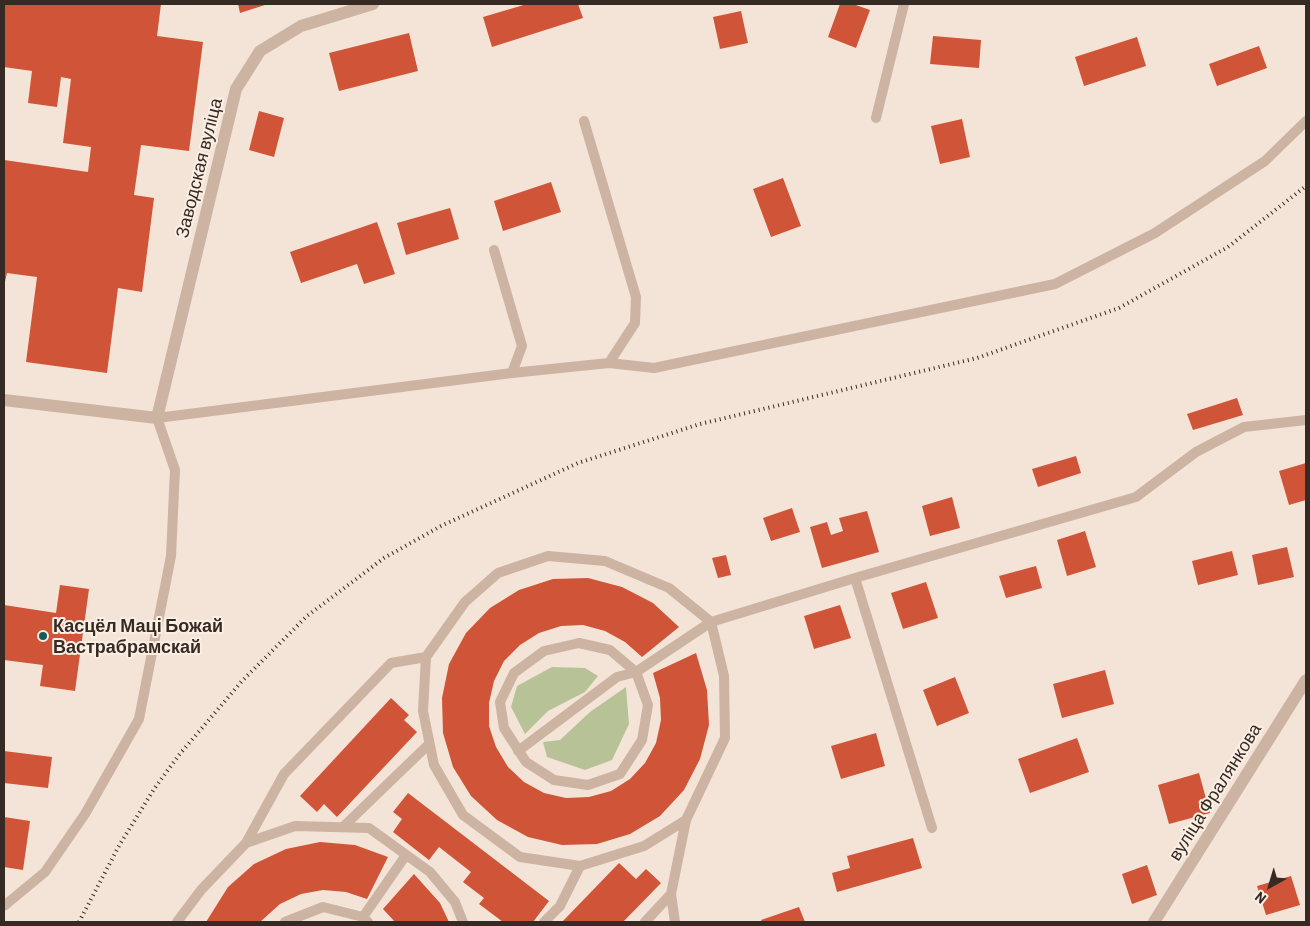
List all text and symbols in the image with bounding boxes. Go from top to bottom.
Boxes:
street label: Заводская вуліца [171,96,227,240]
place label: Касцёл Маці Божай Вастрабрамскай [53,615,223,658]
marker: Касцёл Маці Божай Вастрабрамскай [37,630,49,642]
street label: вуліца Фралянкова [1164,719,1266,865]
north arrow [1245,861,1295,911]
text: N [1251,889,1269,908]

